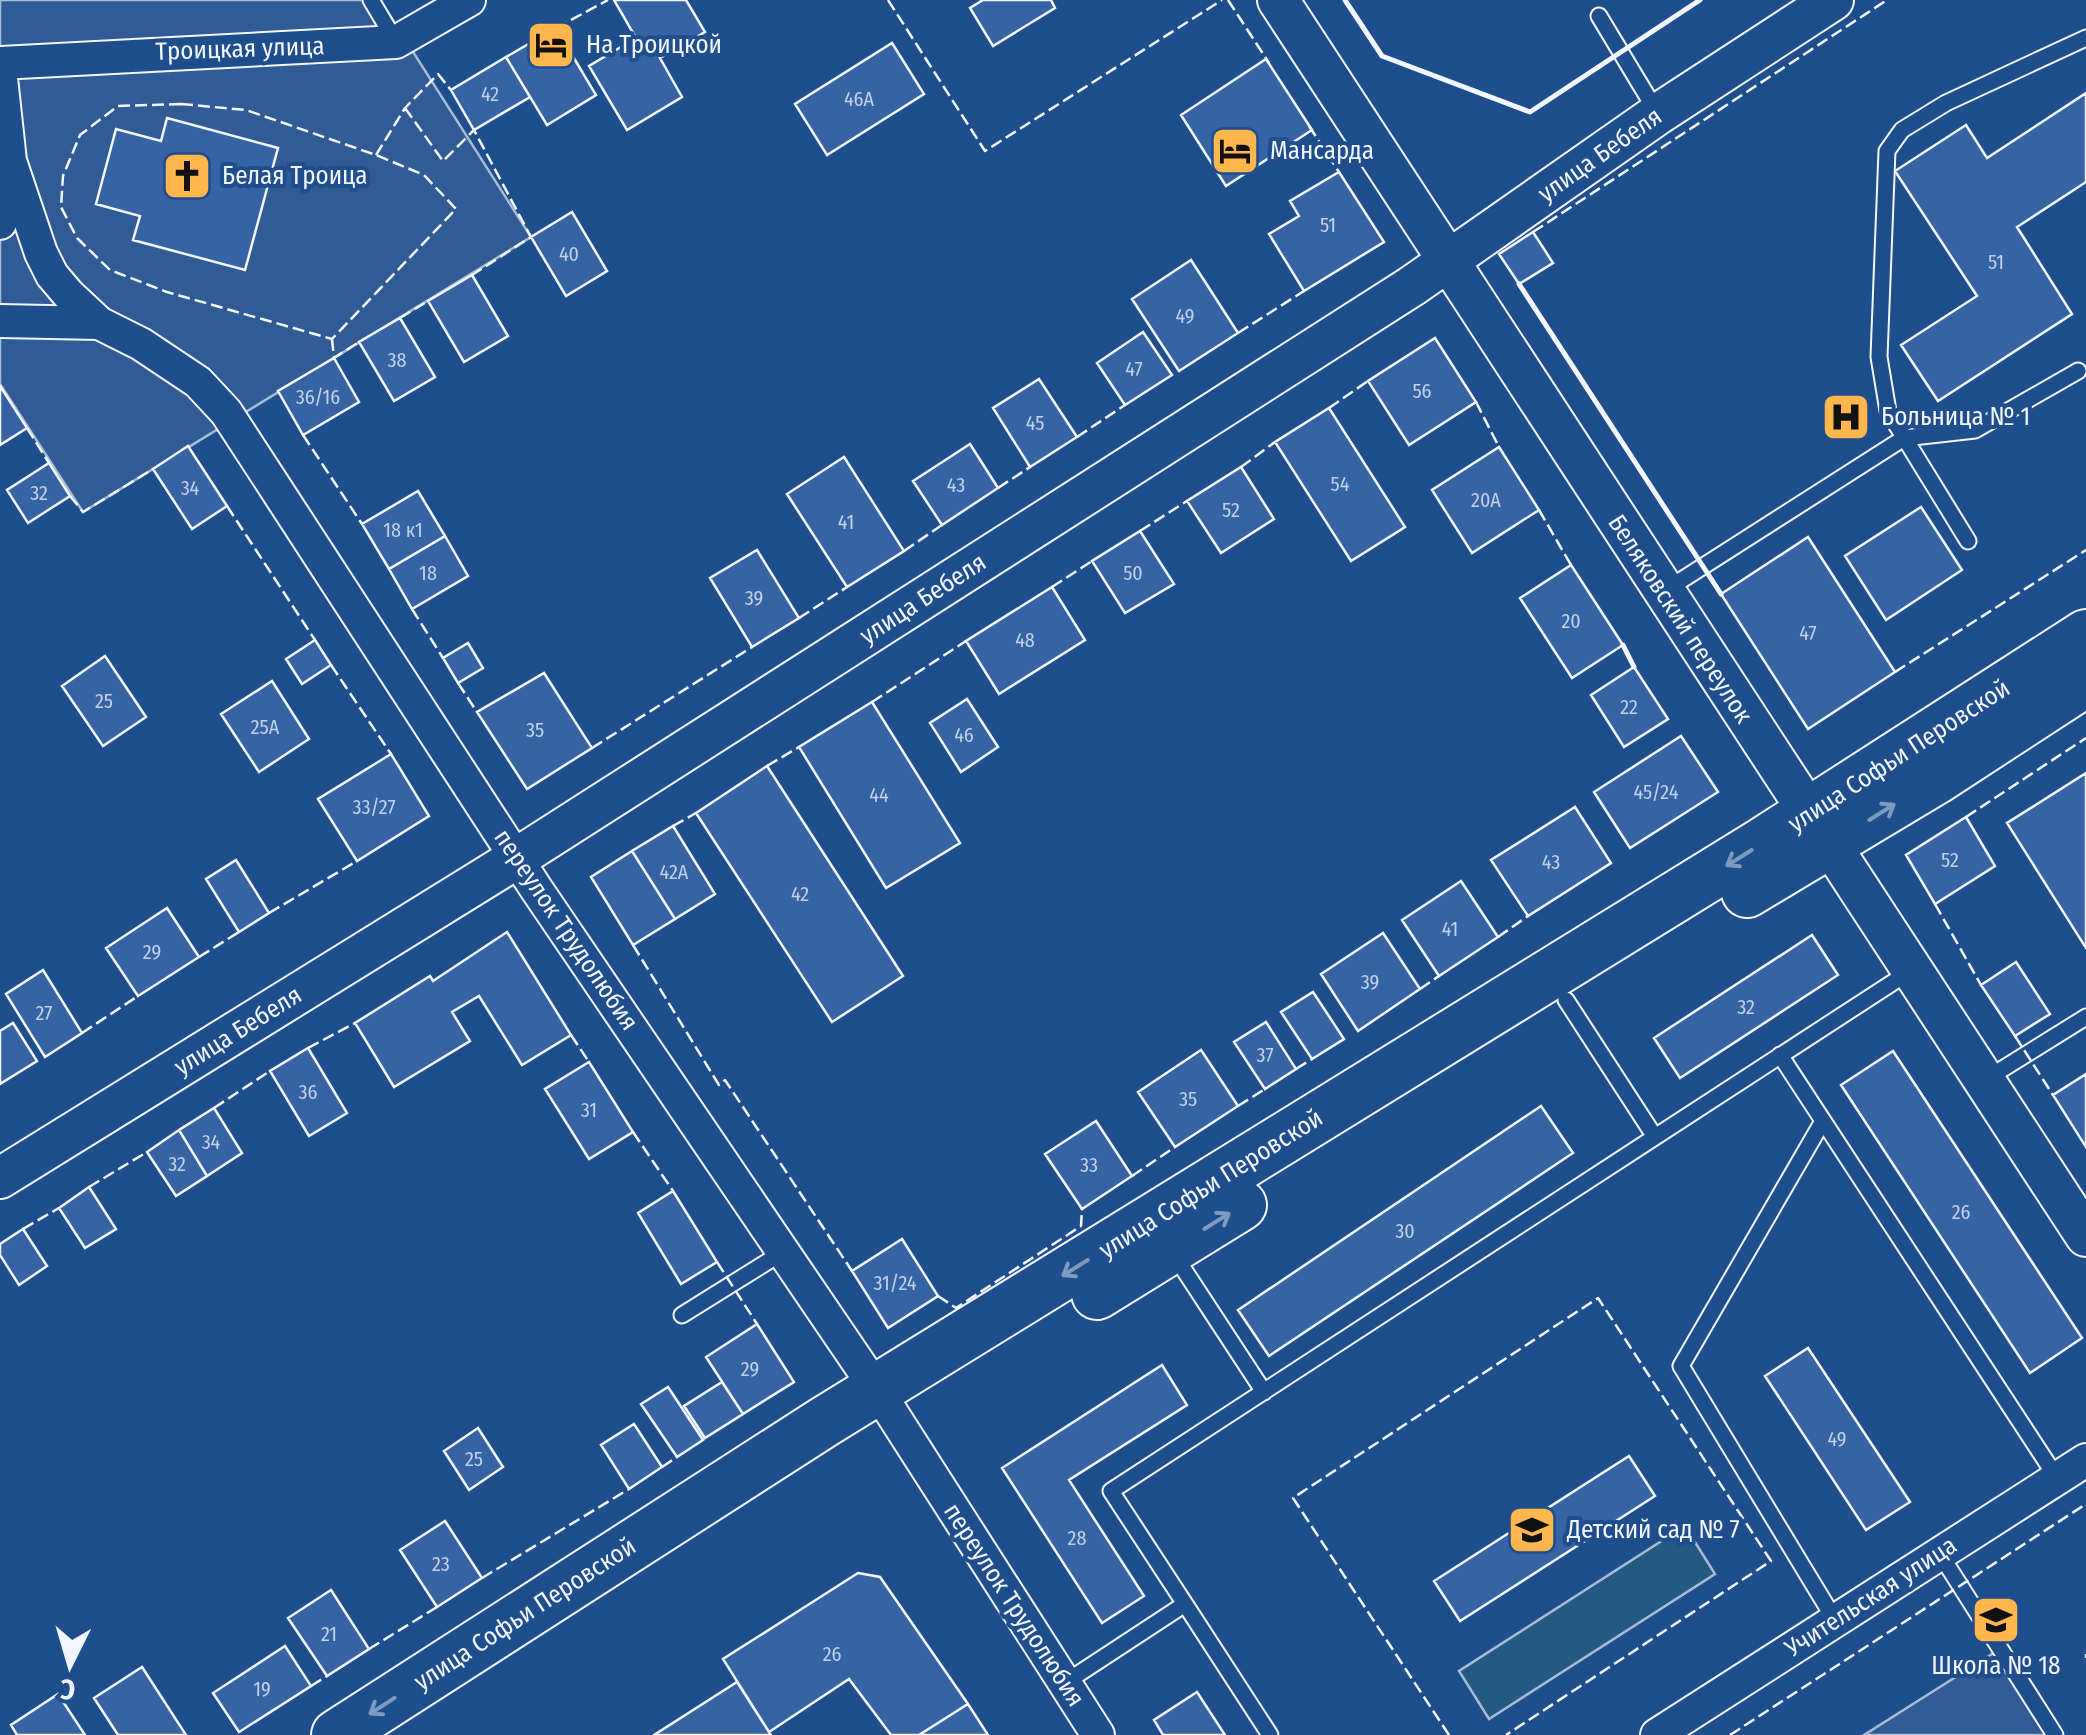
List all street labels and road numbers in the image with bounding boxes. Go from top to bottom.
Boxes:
street label: Троицкая улица [155,31,325,67]
street label: улица Бебеля [1532,101,1668,209]
street label: Беляковский переулок [1601,509,1759,729]
street label: улица Бебеля [854,547,992,651]
street label: улица Софьи Перовской [1783,673,2015,839]
street label: переулок Трудолюбия [488,824,644,1036]
street label: улица Бебеля [169,980,307,1082]
street label: улица Софьи Перовской [1094,1103,1328,1265]
street label: переулок Трудолюбия [937,1498,1091,1712]
street label: Учительская улица [1779,1530,1962,1664]
street label: улица Софьи Перовской [409,1531,641,1697]

